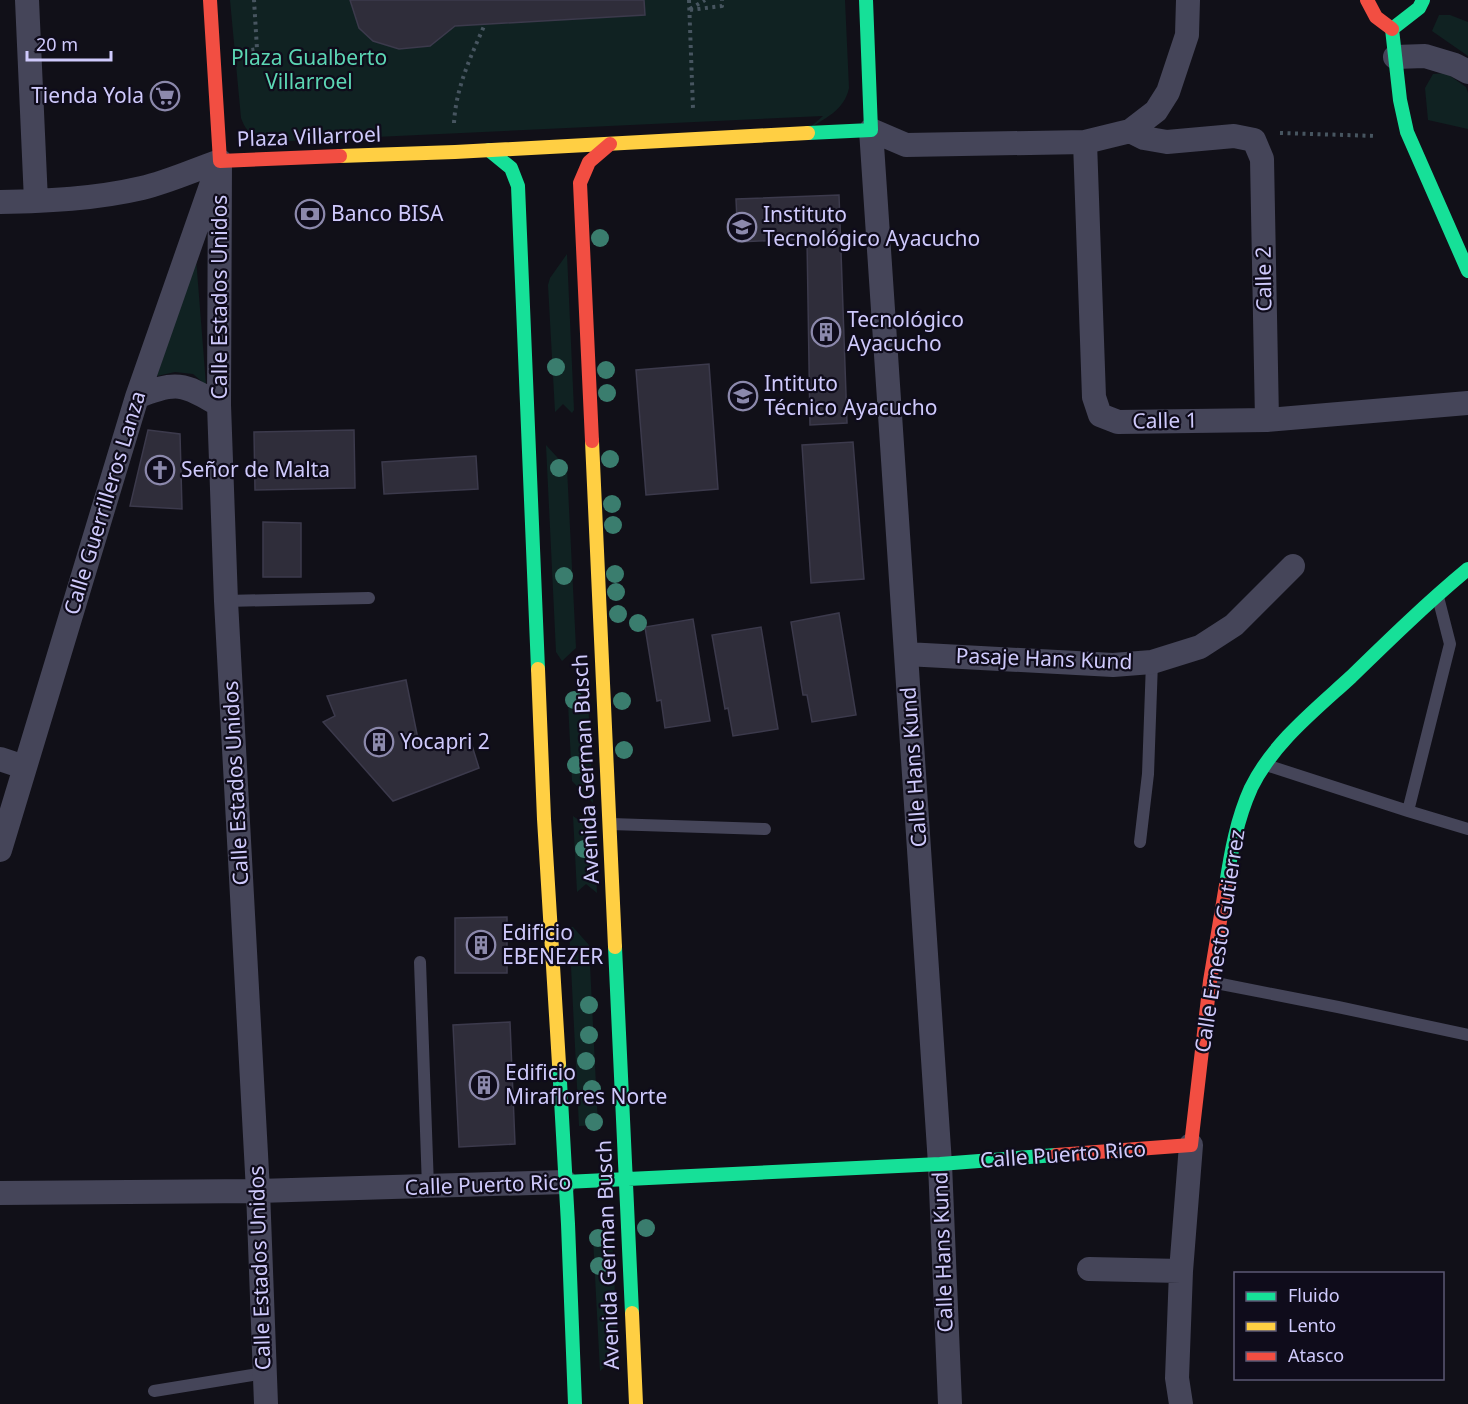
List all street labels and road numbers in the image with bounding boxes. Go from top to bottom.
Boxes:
street label: Plaza Villarroel [236,119,382,153]
street label: Calle Estados Unidos [205,195,233,399]
street label: Calle 2 [1248,246,1278,312]
street label: Calle Guerrilleros Lanza [57,387,151,618]
street label: Calle 1 [1132,405,1198,435]
street label: Pasaje Hans Kund [955,641,1133,675]
street label: Avenida German Busch [565,654,605,885]
street label: Calle Estados Unidos [216,680,254,886]
street label: Calle Hans Kund [893,686,933,848]
street label: Calle Ernesto Gutierrez [1188,827,1251,1055]
street label: Calle Puerto Rico [979,1134,1147,1174]
street label: Avenida German Busch [589,1140,625,1370]
street label: Calle Estados Unidos [241,1165,277,1371]
street label: Calle Puerto Rico [404,1167,572,1201]
street label: Calle Hans Kund [925,1171,959,1333]

